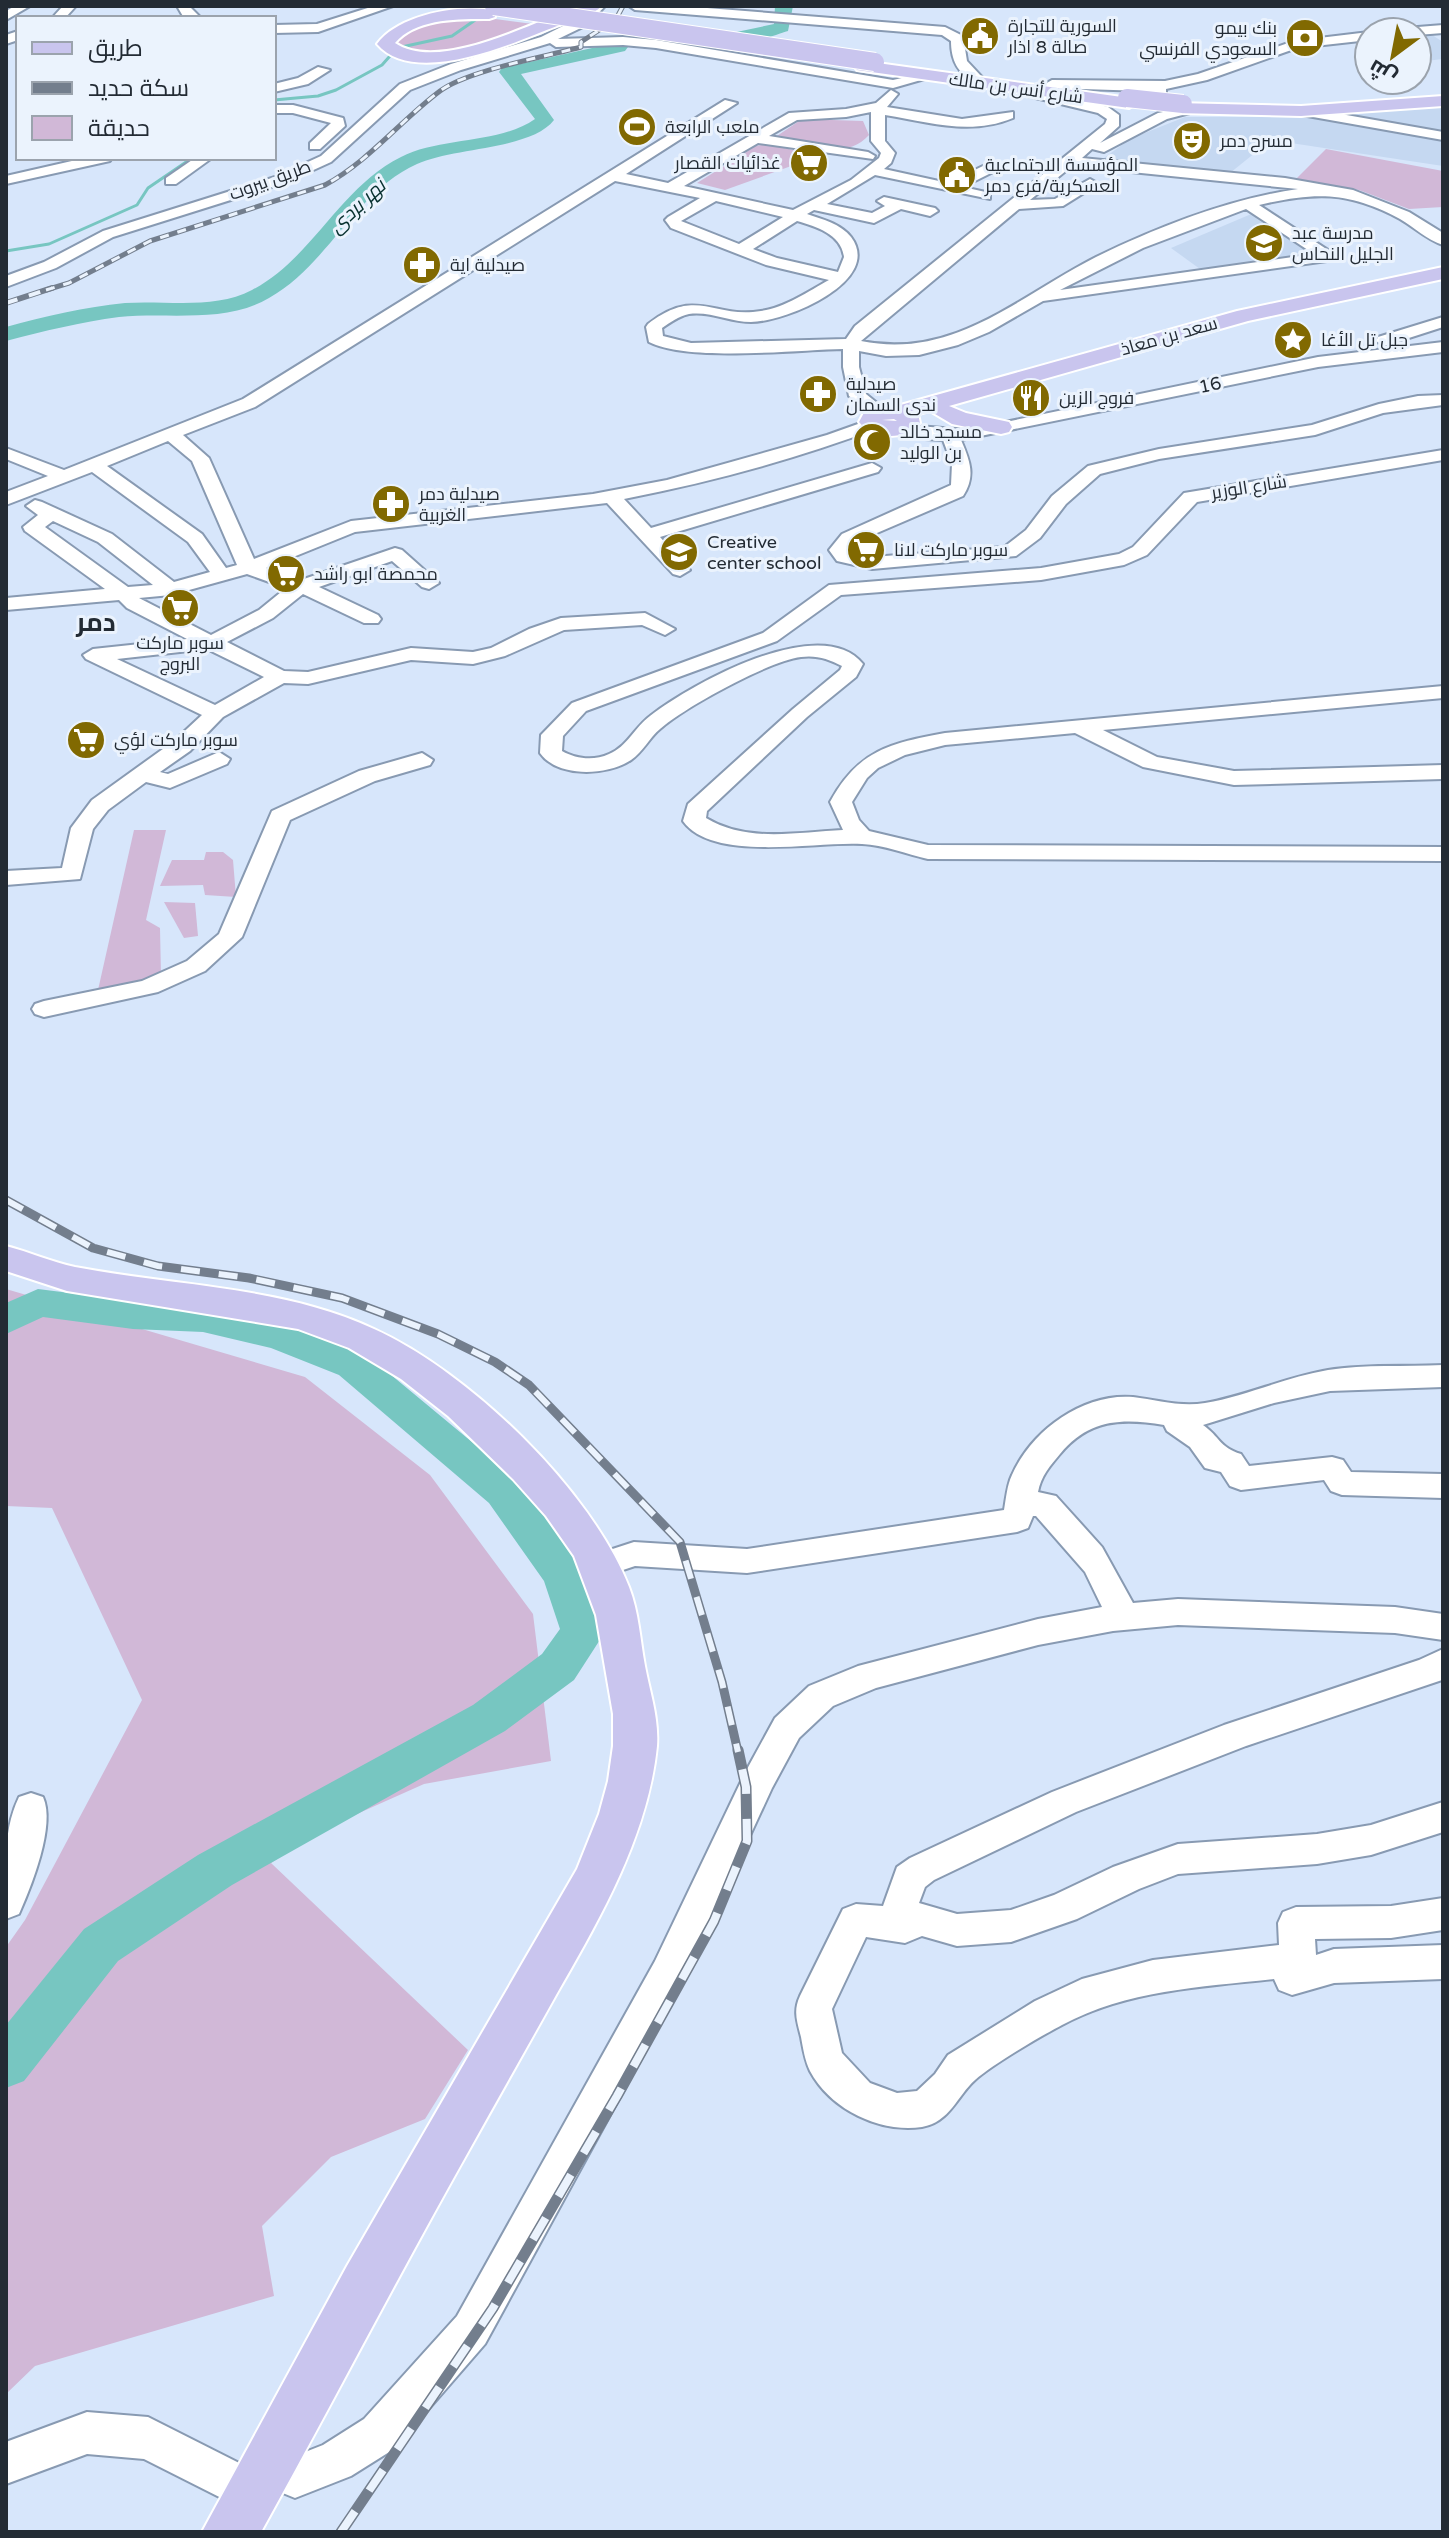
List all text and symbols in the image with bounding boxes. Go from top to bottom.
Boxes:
public building icon: السورية للتجارة صالة 8 اذار [959,15,1001,57]
place label: السورية للتجارة صالة 8 اذار [1007,15,1117,58]
legend [16,16,276,160]
north arrow [1353,16,1433,96]
place label: بنك بيمو السعودي الفرنسي [1139,17,1277,63]
bank icon: بنك بيمو السعودي الفرنسي [1284,17,1326,59]
text: طريق [88,34,143,63]
text: ش [1364,54,1402,91]
street label: شارع أنس بن مالك [948,68,1084,109]
text: سكة حديد [88,74,189,103]
sports icon: ملعب الرابعة [616,106,658,148]
text: حديقة [88,114,150,143]
place label: ملعب الرابعة [665,116,760,138]
theatre icon: مسرح دمر [1171,120,1213,162]
place label: مسرح دمر [1219,130,1293,153]
supermarket icon: غذائيات القصار [788,142,830,184]
place label: غذائيات القصار [674,152,781,174]
public building icon: المؤسسة الاجتماعية العسكرية/فرع دمر [936,154,978,196]
place label: المؤسسة الاجتماعية العسكرية/فرع دمر [984,154,1138,198]
street label: طريق بيروت [226,155,314,206]
water label: نهر بردى [324,173,393,239]
school or university icon: مدرسة عبد الجليل النحاس [1243,222,1285,264]
place label: مدرسة عبد الجليل النحاس [1292,222,1394,265]
pharmacy icon: صيدلية اية [401,244,443,286]
place label: صيدلية اية [450,254,525,276]
street label: سعد بن معاذ [1118,312,1220,360]
place icon: جبل تل الأغا [1272,319,1314,361]
place label: جبل تل الأغا [1321,329,1408,351]
street label: 16 [1197,372,1223,398]
pharmacy icon: صيدلية ندى السمان [797,373,839,415]
place label: صيدلية ندى السمان [846,373,936,416]
restaurant icon: فروج الزين [1010,377,1052,419]
place label: فروج الزين [1059,387,1134,410]
mosque icon: مسجد خالد بن الوليد [851,421,893,463]
place label: مسجد خالد بن الوليد [900,421,982,464]
street label: شارع الوزير [1209,470,1288,505]
pharmacy icon: صيدلية دمر الغربية [370,483,412,525]
place label: صيدلية دمر الغربية [418,483,500,526]
supermarket icon: سوبر ماركت لانا [845,529,887,571]
school or university icon: Creative center school [658,531,700,573]
place label: Creative center school [707,531,822,574]
place label: سوبر ماركت لانا [894,539,1008,561]
supermarket icon: محمصة ابو راشد [265,553,307,595]
place label: محمصة ابو راشد [314,563,438,585]
supermarket icon: سوبر ماركت البروج [159,587,201,629]
district label: دمر [75,607,116,638]
place label: سوبر ماركت البروج [136,632,224,676]
supermarket icon: سوبر ماركت لؤي [65,719,107,761]
place label: سوبر ماركت لؤي [114,729,238,754]

